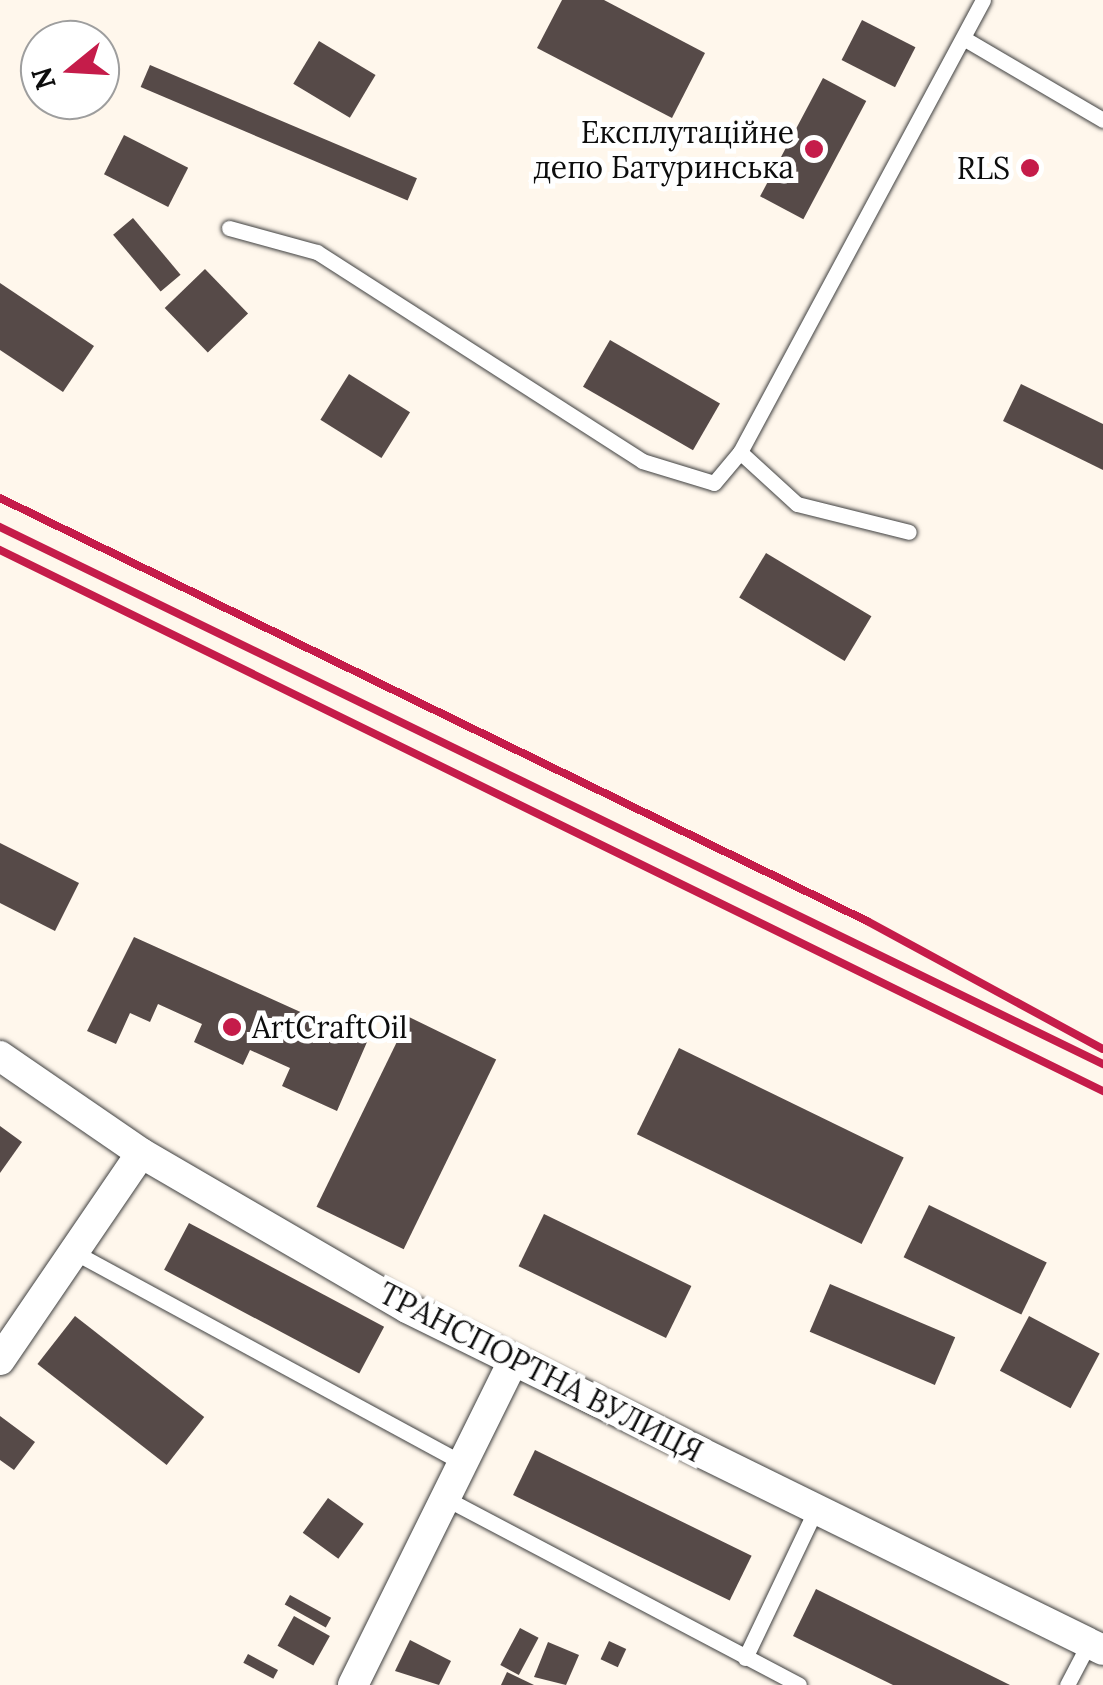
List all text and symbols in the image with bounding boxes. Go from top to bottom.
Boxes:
north arrow [20,20,120,120]
text: N [23,63,64,95]
place label: Експлутаційне депо Батуринська [533,114,794,184]
marker: Експлутаційне депо Батуринська [803,138,825,160]
place label: RLS [957,150,1010,186]
marker: RLS [1019,157,1041,179]
place label: ArtCraftOil [252,1009,407,1045]
marker: ArtCraftOil [221,1016,243,1038]
street label: ТРАНСПОРТНА ВУЛИЦЯ [373,1275,709,1469]

